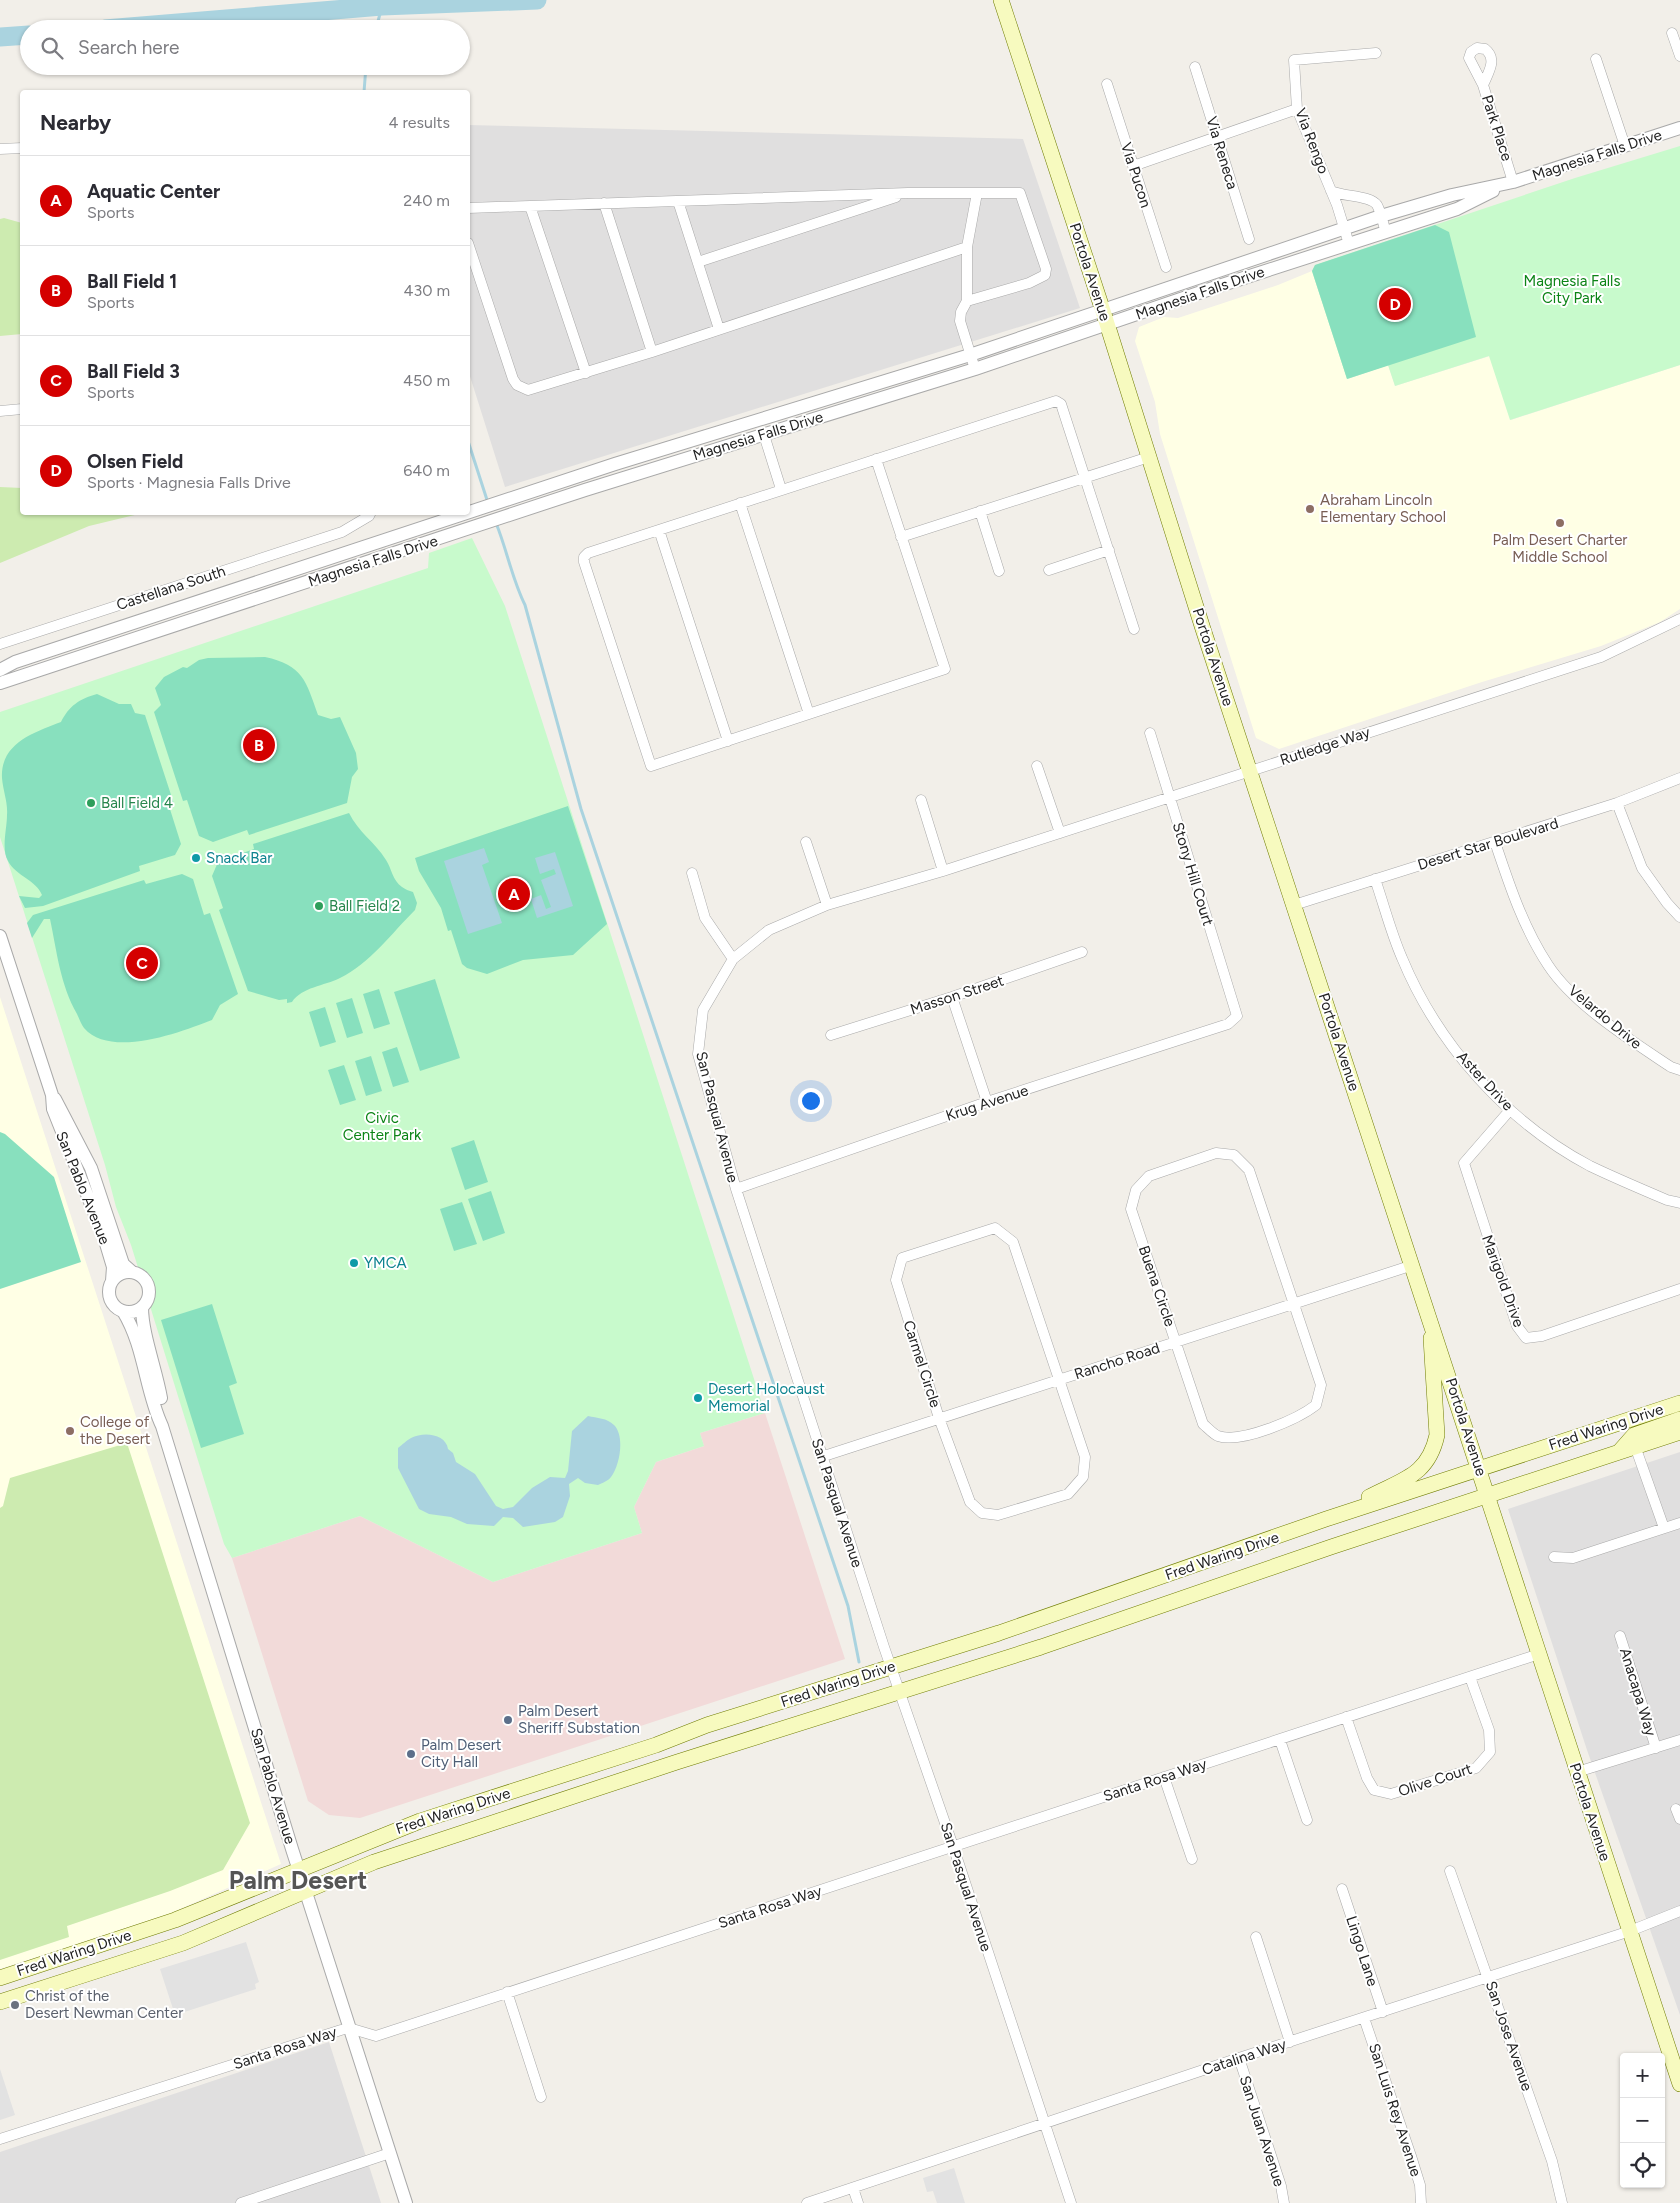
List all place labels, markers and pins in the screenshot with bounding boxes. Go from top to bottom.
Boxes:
pin: D [1379,285,1411,323]
place label: Abraham Lincoln Elementary School [1320,491,1446,526]
marker: Abraham Lincoln Elementary School [1304,503,1316,515]
marker: Palm Desert Charter Middle School [1554,517,1566,529]
place label: Palm Desert Charter Middle School [1493,531,1627,566]
pin: B [243,726,275,764]
place label: Ball Field 4 [101,794,173,812]
marker: Ball Field 4 [85,797,97,809]
place label: Snack Bar [206,849,272,867]
marker: Snack Bar [190,852,202,864]
pin: A [498,875,530,913]
place label: Ball Field 2 [329,897,400,915]
marker: Ball Field 2 [313,900,325,912]
pin: C [126,944,158,982]
place label: YMCA [364,1254,407,1272]
marker: YMCA [348,1257,360,1269]
place label: Desert Holocaust Memorial [708,1380,825,1415]
marker: Desert Holocaust Memorial [692,1392,704,1404]
place label: College of the Desert [80,1413,151,1448]
marker: College of the Desert [64,1425,76,1437]
place label: Palm Desert Sheriff Substation [518,1702,640,1737]
marker: Palm Desert Sheriff Substation [502,1714,514,1726]
place label: Palm Desert City Hall [421,1736,502,1771]
marker: Palm Desert City Hall [405,1748,417,1760]
place label: Christ of the Desert Newman Center [25,1987,183,2022]
marker: Christ of the Desert Newman Center [9,1999,21,2011]

